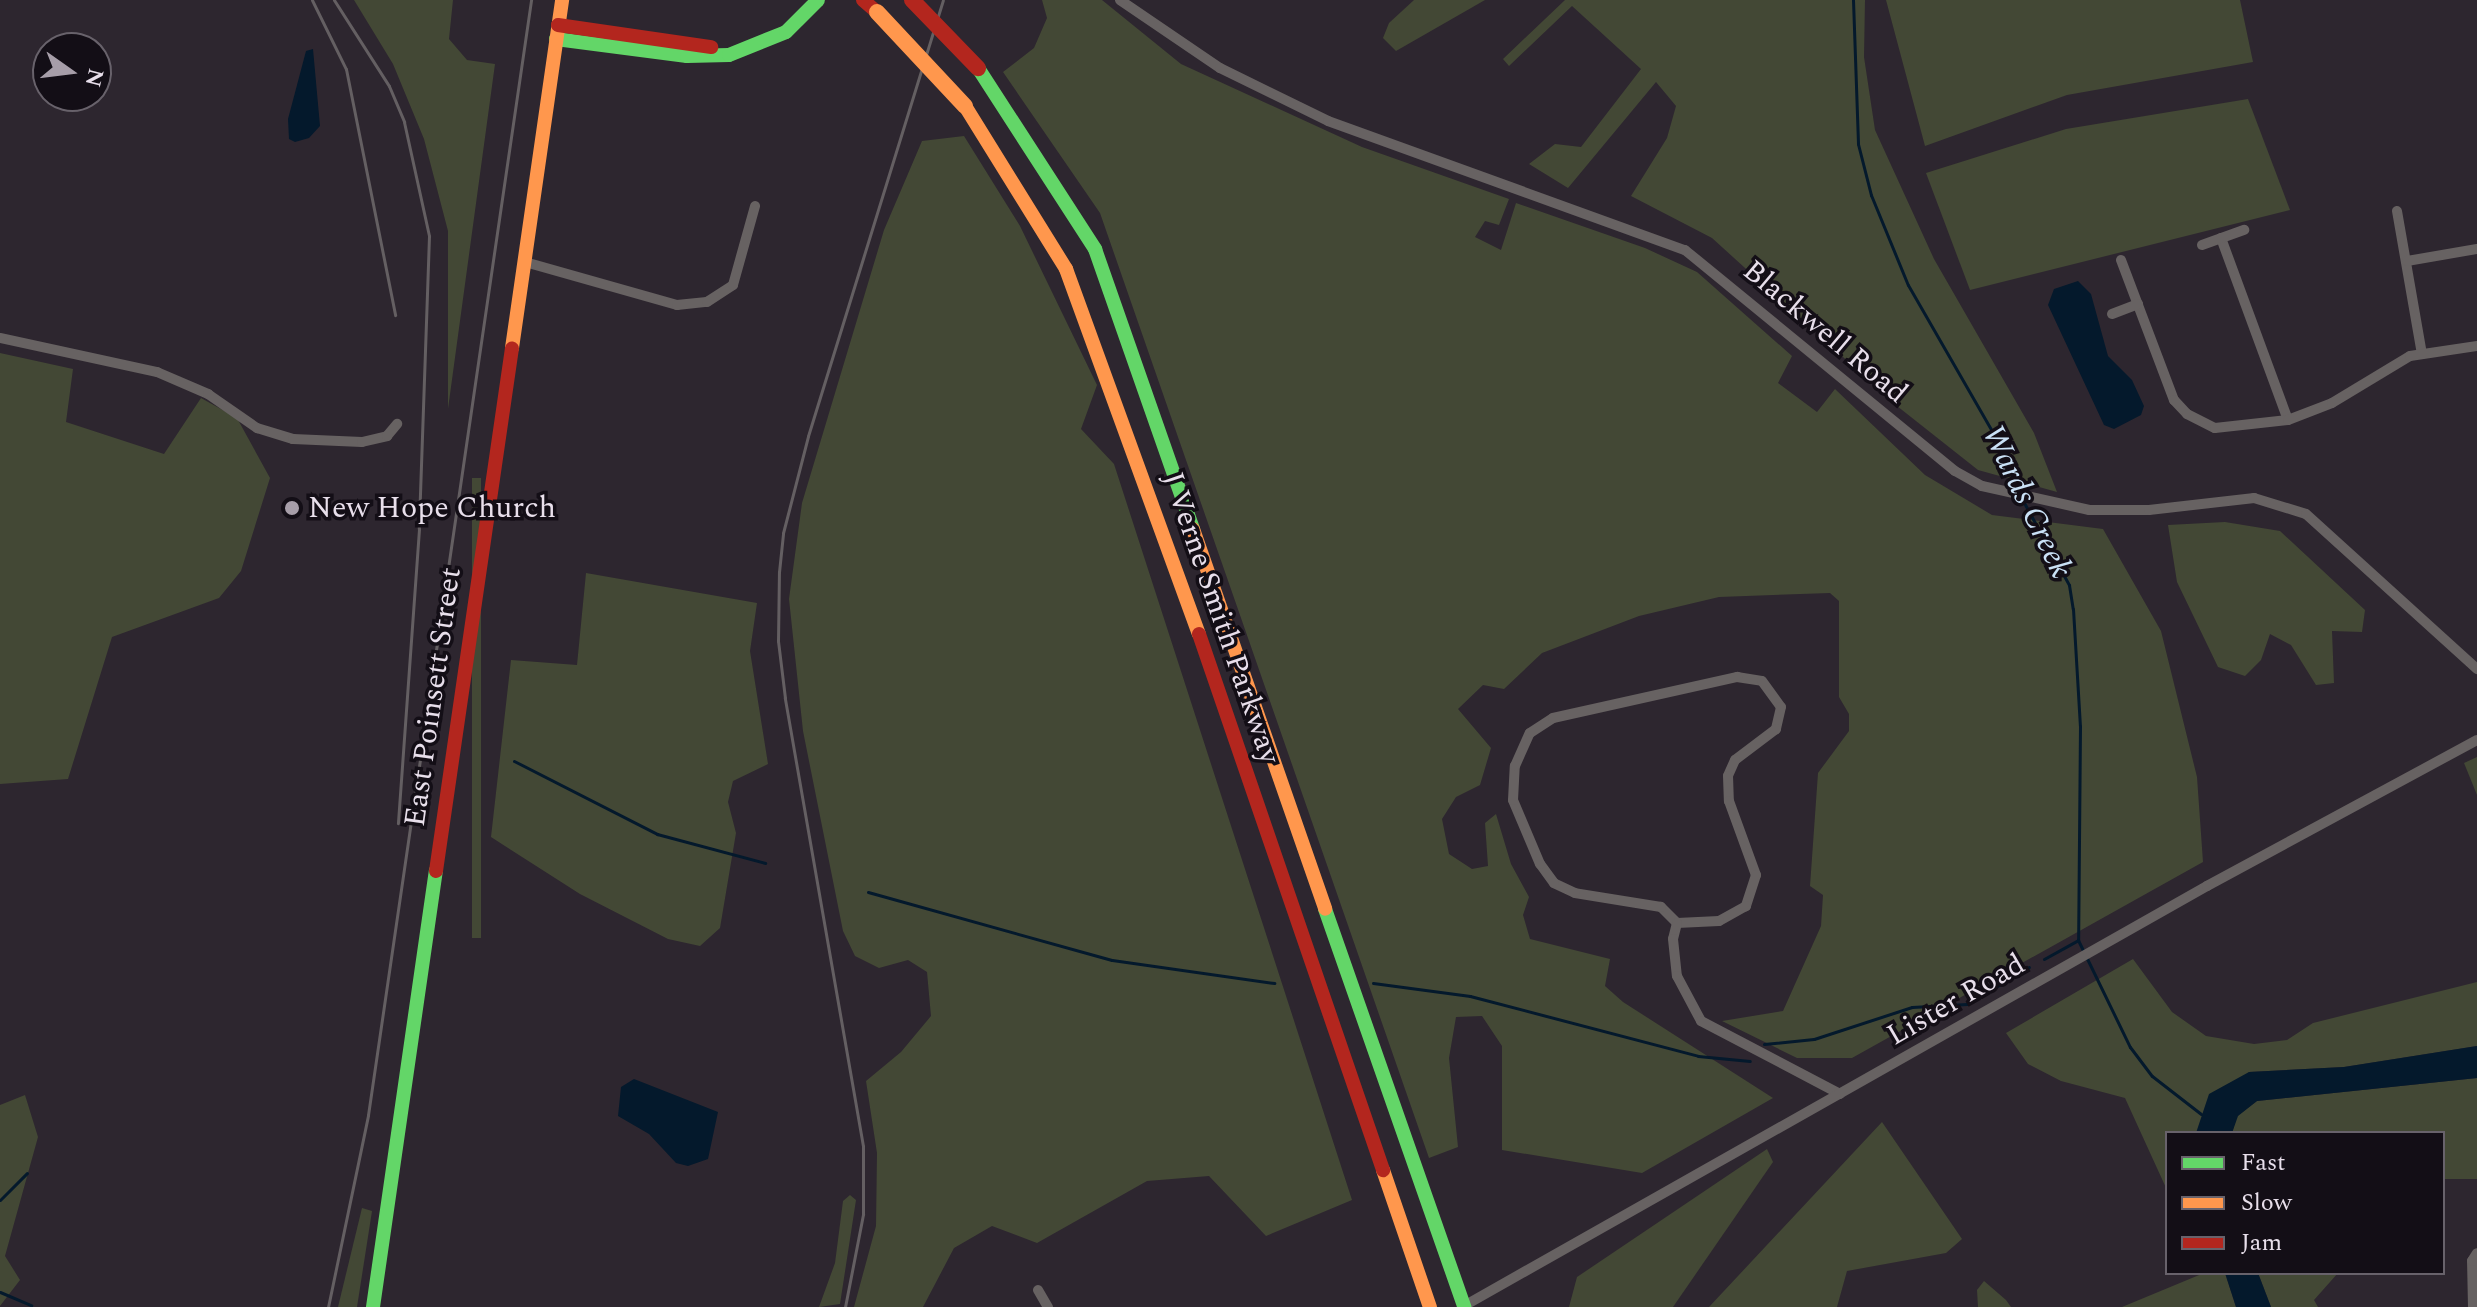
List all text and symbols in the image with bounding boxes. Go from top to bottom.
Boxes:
north arrow [32,32,112,112]
text: N [76,65,112,90]
street label: Blackwell Road [1735,253,1915,411]
water label: Wards Creek [1972,419,2080,585]
street label: J Verne Smith Parkway [1154,468,1288,768]
place label: New Hope Church [308,490,556,526]
marker: New Hope Church [283,499,301,517]
street label: East Poinsett Street [397,565,469,829]
street label: Lister Road [1881,946,2031,1054]
legend [2165,1131,2445,1275]
text: Fast [2241,1145,2286,1181]
text: Slow [2241,1185,2292,1221]
text: Jam [2241,1225,2282,1261]

